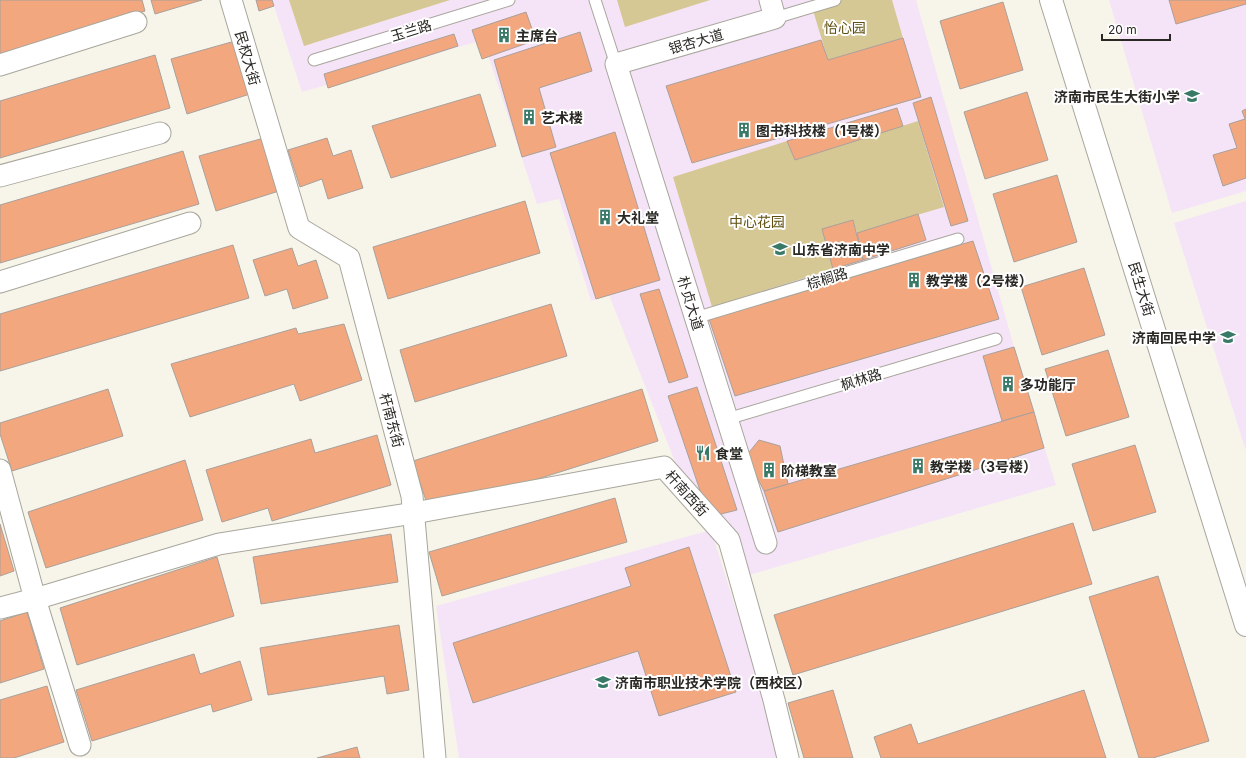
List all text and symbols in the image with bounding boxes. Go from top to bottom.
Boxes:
street label: 玉兰路 [388,16,434,44]
scale bar [1102,16,1170,42]
park label: 怡心园 [824,19,866,36]
text: 20 m [1108,22,1137,37]
street label: 银杏大道 [667,25,725,57]
building icon: 主席台 [495,26,513,44]
place label: 主席台 [516,27,558,44]
street label: 民权大街 [232,29,264,87]
school or university icon: 济南市民生大街小学 [1183,87,1201,105]
place label: 济南市民生大街小学 [1054,88,1180,105]
building icon: 艺术楼 [520,108,538,126]
place label: 艺术楼 [541,109,583,126]
building icon: 图书科技楼（1号楼） [735,121,753,139]
place label: 图书科技楼（1号楼） [756,122,888,139]
building icon: 大礼堂 [596,208,614,226]
place label: 大礼堂 [617,209,659,226]
park label: 中心花园 [729,213,785,230]
school or university icon: 山东省济南中学 [771,240,789,258]
place label: 山东省济南中学 [792,241,890,258]
street label: 民生大街 [1126,260,1158,318]
street label: 棕榈路 [804,264,850,292]
building icon: 教学楼（2号楼） [905,271,923,289]
place label: 教学楼（2号楼） [926,272,1033,289]
street label: 朴贞大道 [675,274,707,332]
school or university icon: 济南回民中学 [1219,328,1237,346]
place label: 济南回民中学 [1132,329,1216,346]
street label: 枫林路 [838,365,884,393]
building icon: 多功能厅 [999,375,1017,393]
place label: 多功能厅 [1020,376,1076,393]
street label: 杆南东街 [377,391,407,449]
restaurant icon: 食堂 [694,444,712,462]
place label: 食堂 [715,445,743,462]
building icon: 教学楼（3号楼） [909,457,927,475]
place label: 教学楼（3号楼） [930,458,1037,475]
building icon: 阶梯教室 [760,461,778,479]
place label: 阶梯教室 [781,462,837,479]
street label: 杆南西街 [662,467,712,519]
school or university icon: 济南市职业技术学院（西校区） [594,673,612,691]
place label: 济南市职业技术学院（西校区） [615,674,811,691]

